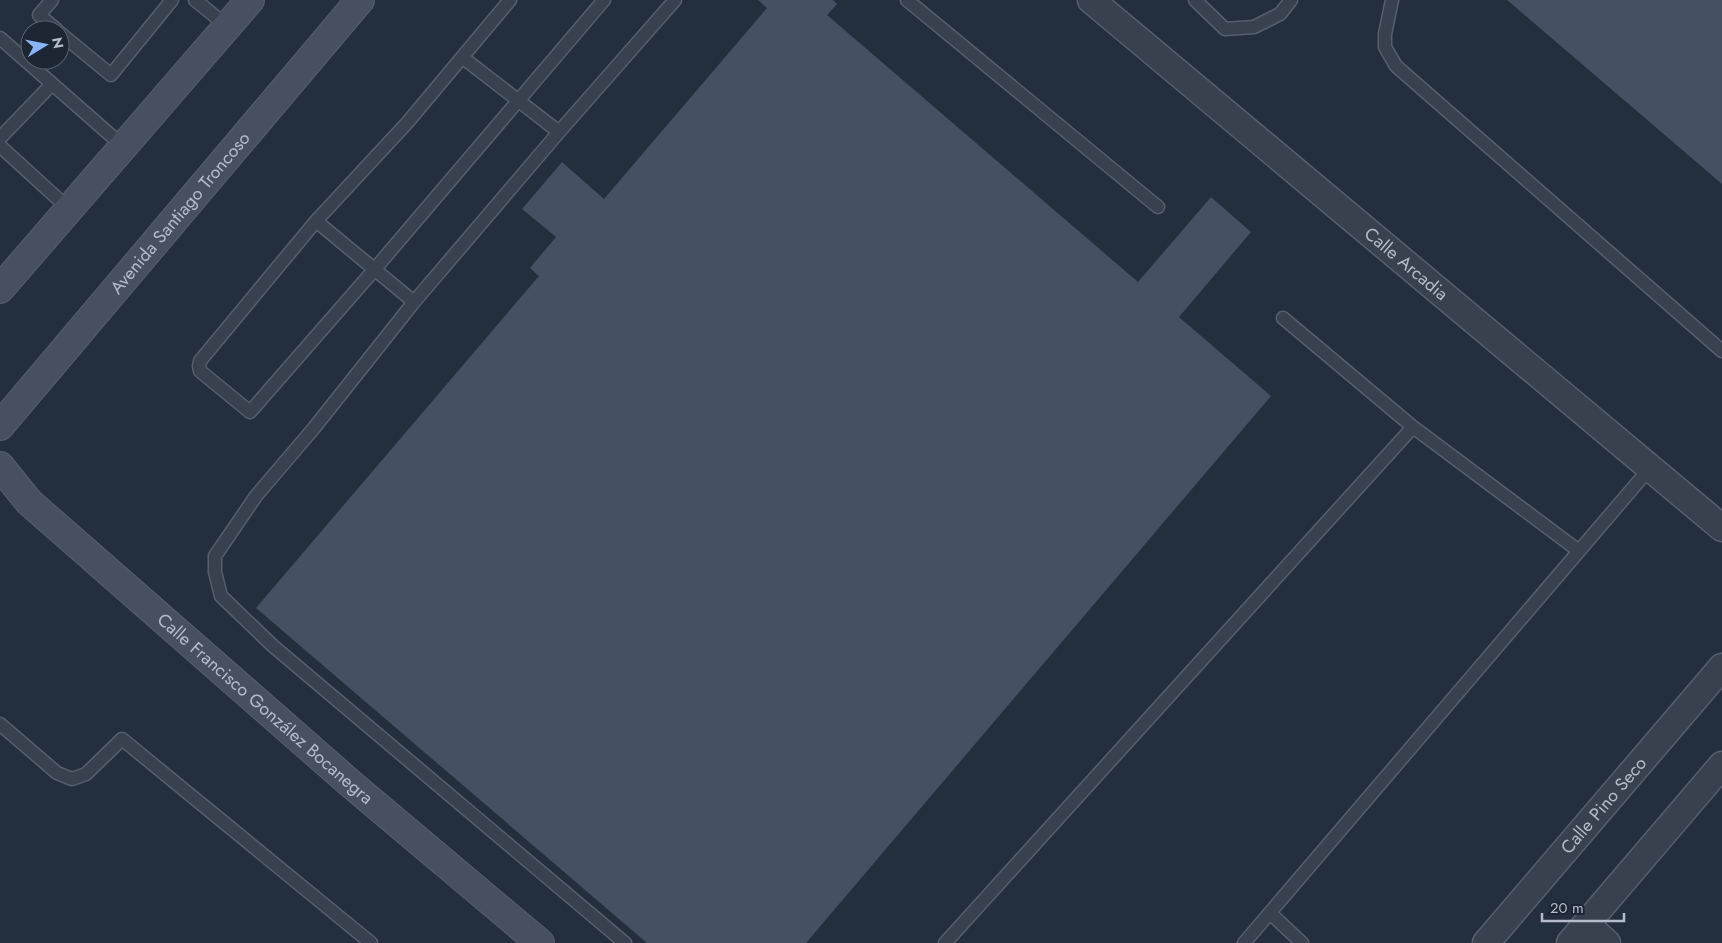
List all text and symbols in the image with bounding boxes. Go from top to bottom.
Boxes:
north arrow [20,20,70,70]
text: N [47,36,69,50]
street label: Avenida Santiago Troncoso [104,126,256,300]
street label: Calle Arcadia [1358,221,1454,307]
street label: Calle Francisco González Bocanegra [151,607,379,810]
street label: Calle Pino Seco [1554,751,1653,860]
scale bar [1542,890,1624,922]
text: 20 m [1550,897,1584,919]

